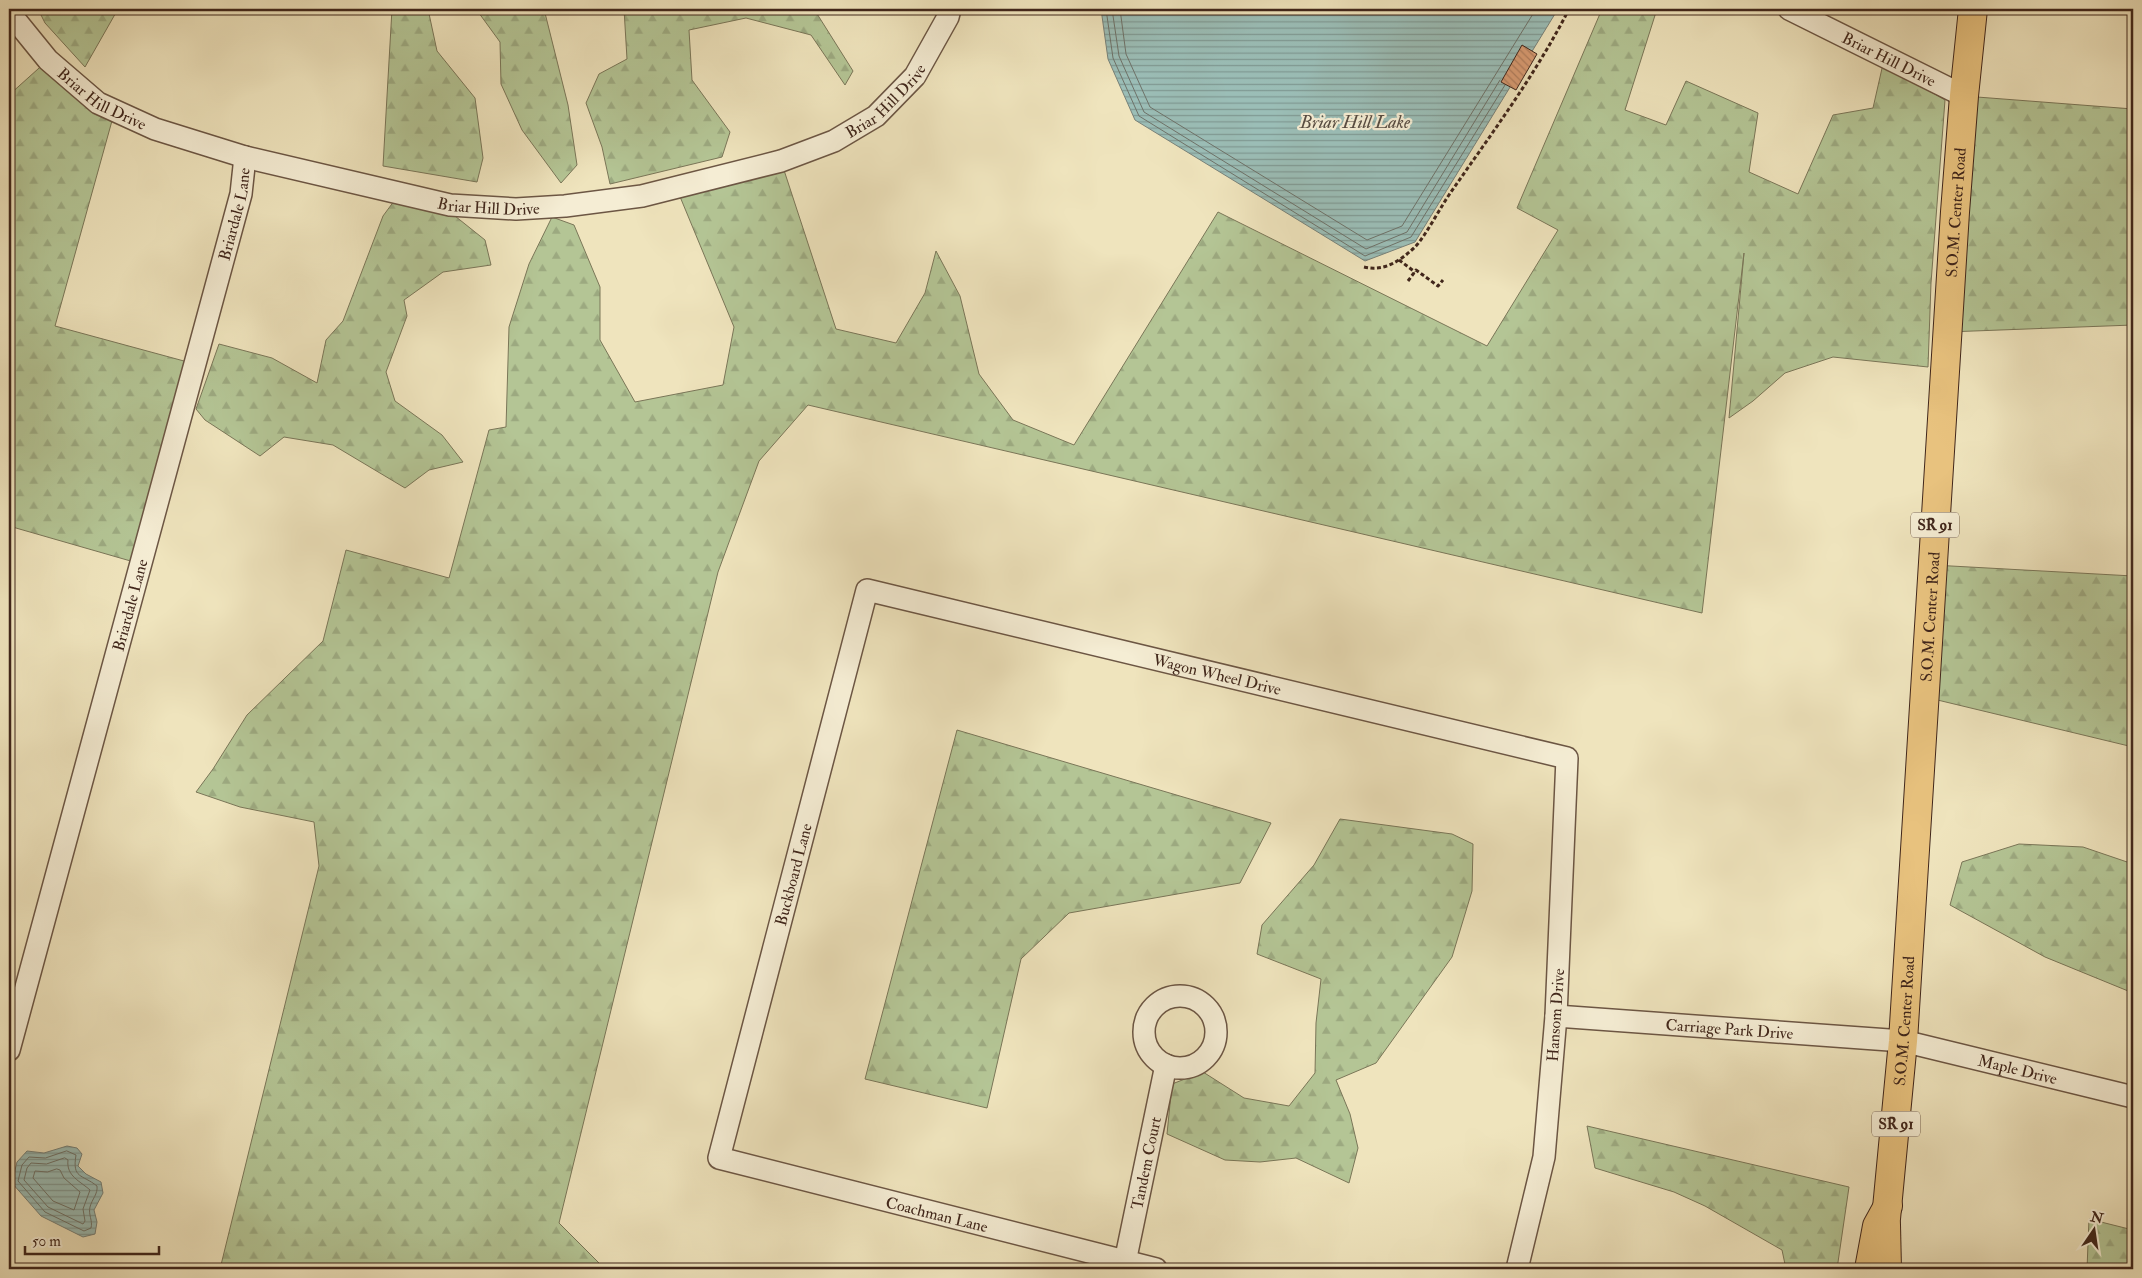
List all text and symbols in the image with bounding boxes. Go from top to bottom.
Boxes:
street label: Briar Hill Drive [1839,28,1939,92]
street label: Briar Hill Drive [842,61,931,143]
street label: Briar Hill Drive [53,64,150,135]
water label: Briar Hill Lake [1299,111,1411,134]
street label: S.O.M. Center Road [1942,147,1971,278]
street label: Briardale Lane [214,166,255,263]
street label: Briar Hill Drive [435,193,541,220]
road number: SR 91 [1911,512,1959,538]
street label: S.O.M. Center Road [1917,551,1945,682]
street label: Briardale Lane [109,557,153,654]
street label: Wagon Wheel Drive [1150,650,1283,700]
street label: Buckboard Lane [771,821,817,928]
street label: S.O.M. Center Road [1890,955,1919,1087]
street label: Hansom Drive [1543,967,1569,1062]
street label: Carriage Park Drive [1665,1015,1794,1044]
street label: Maple Drive [1976,1051,2059,1089]
road number: SR 91 [1872,1112,1920,1136]
street label: Tandem Court [1127,1115,1166,1211]
street label: Coachman Lane [884,1193,990,1237]
north arrow [2070,1206,2120,1256]
text: N [2088,1208,2105,1228]
scale bar [25,1223,159,1255]
text: 50 m [32,1232,61,1251]

